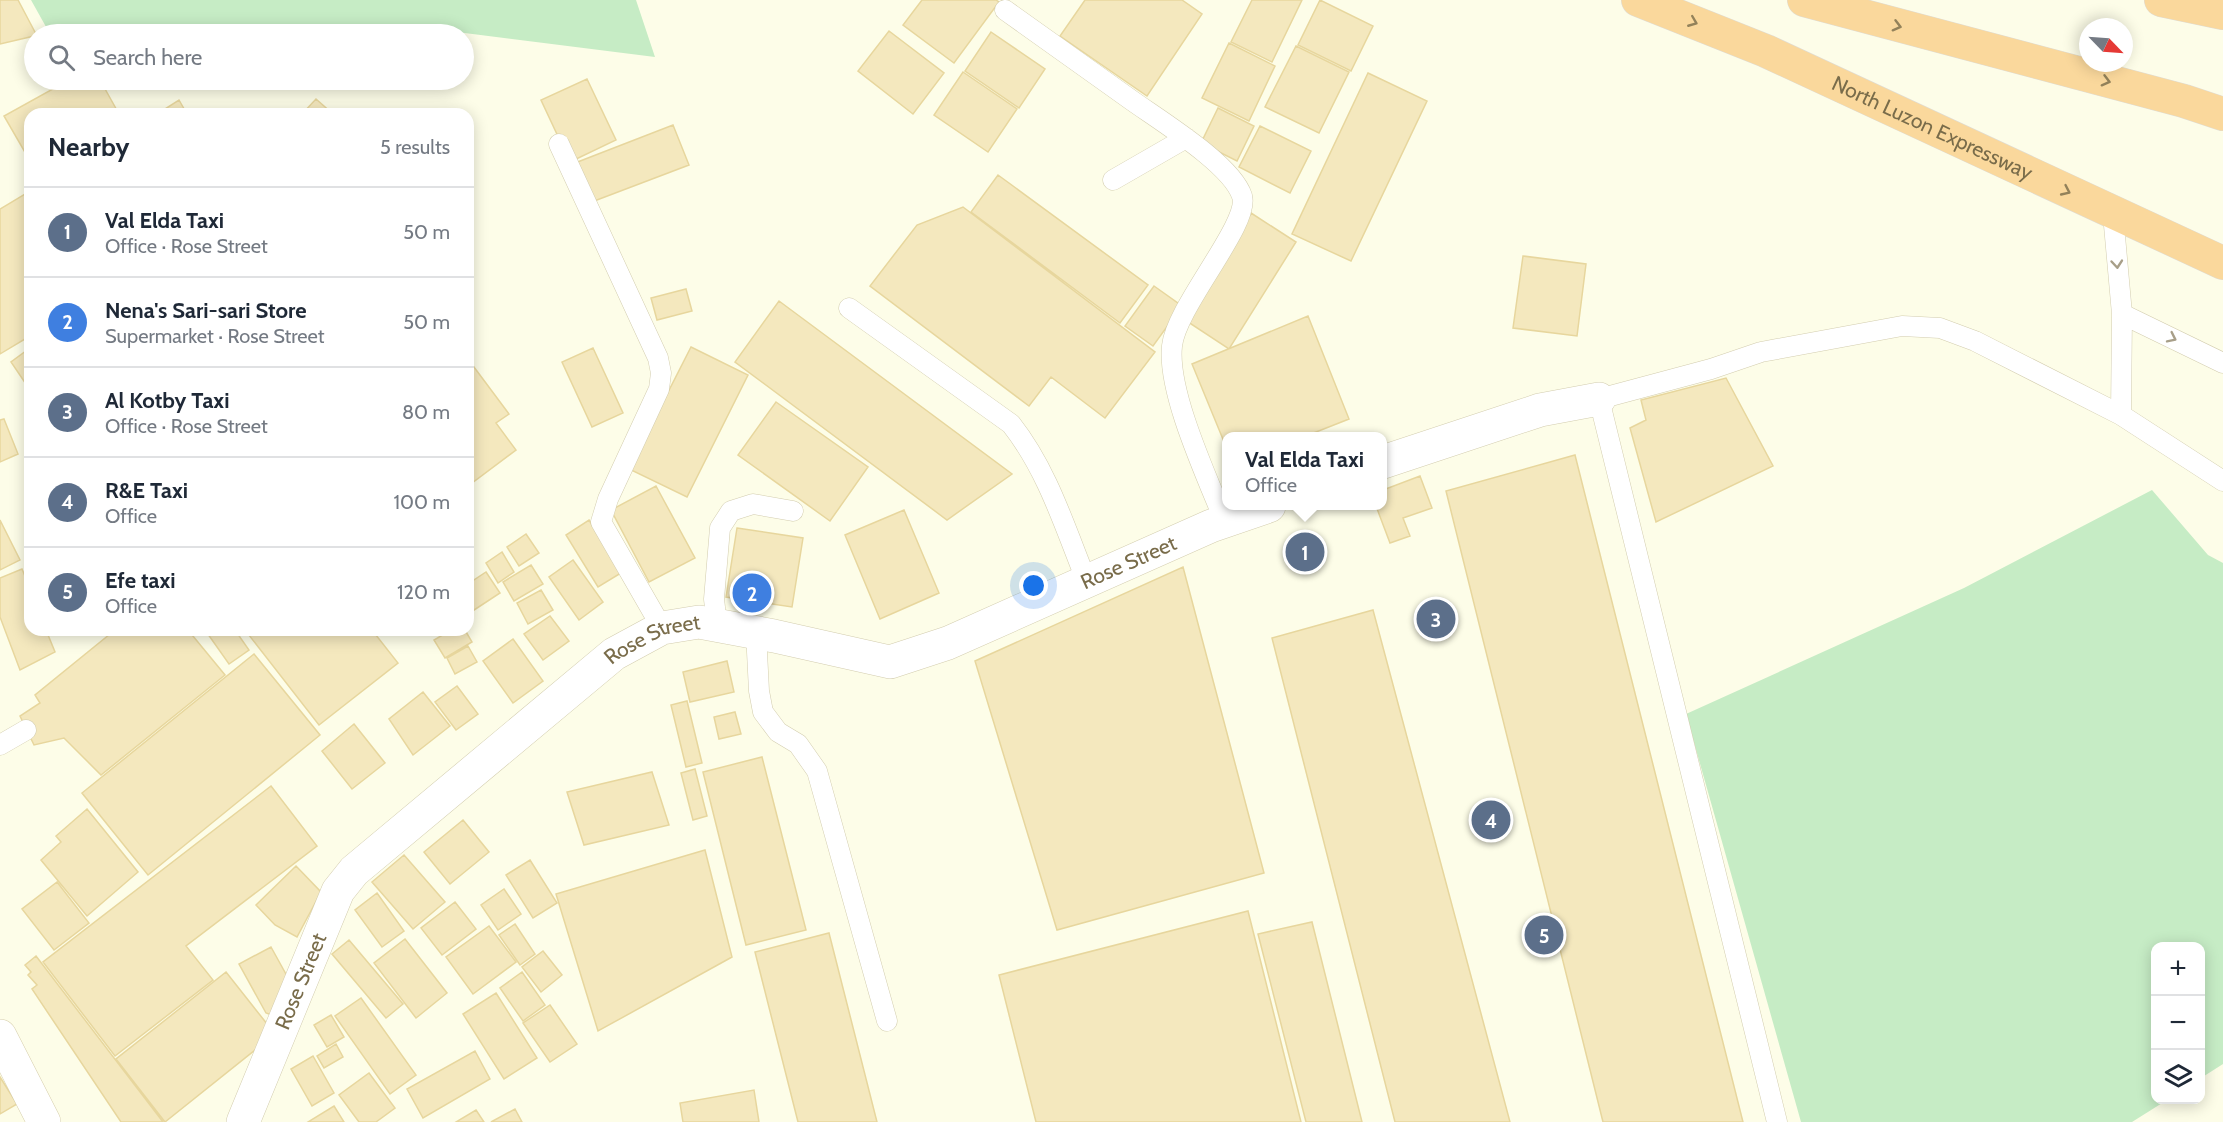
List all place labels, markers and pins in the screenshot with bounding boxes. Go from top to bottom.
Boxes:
pin: 1 [1286,530,1324,574]
pin: 2 [732,570,771,616]
pin: 3 [1416,596,1456,642]
pin: 4 [1472,798,1510,842]
pin: 5 [1524,912,1564,958]

